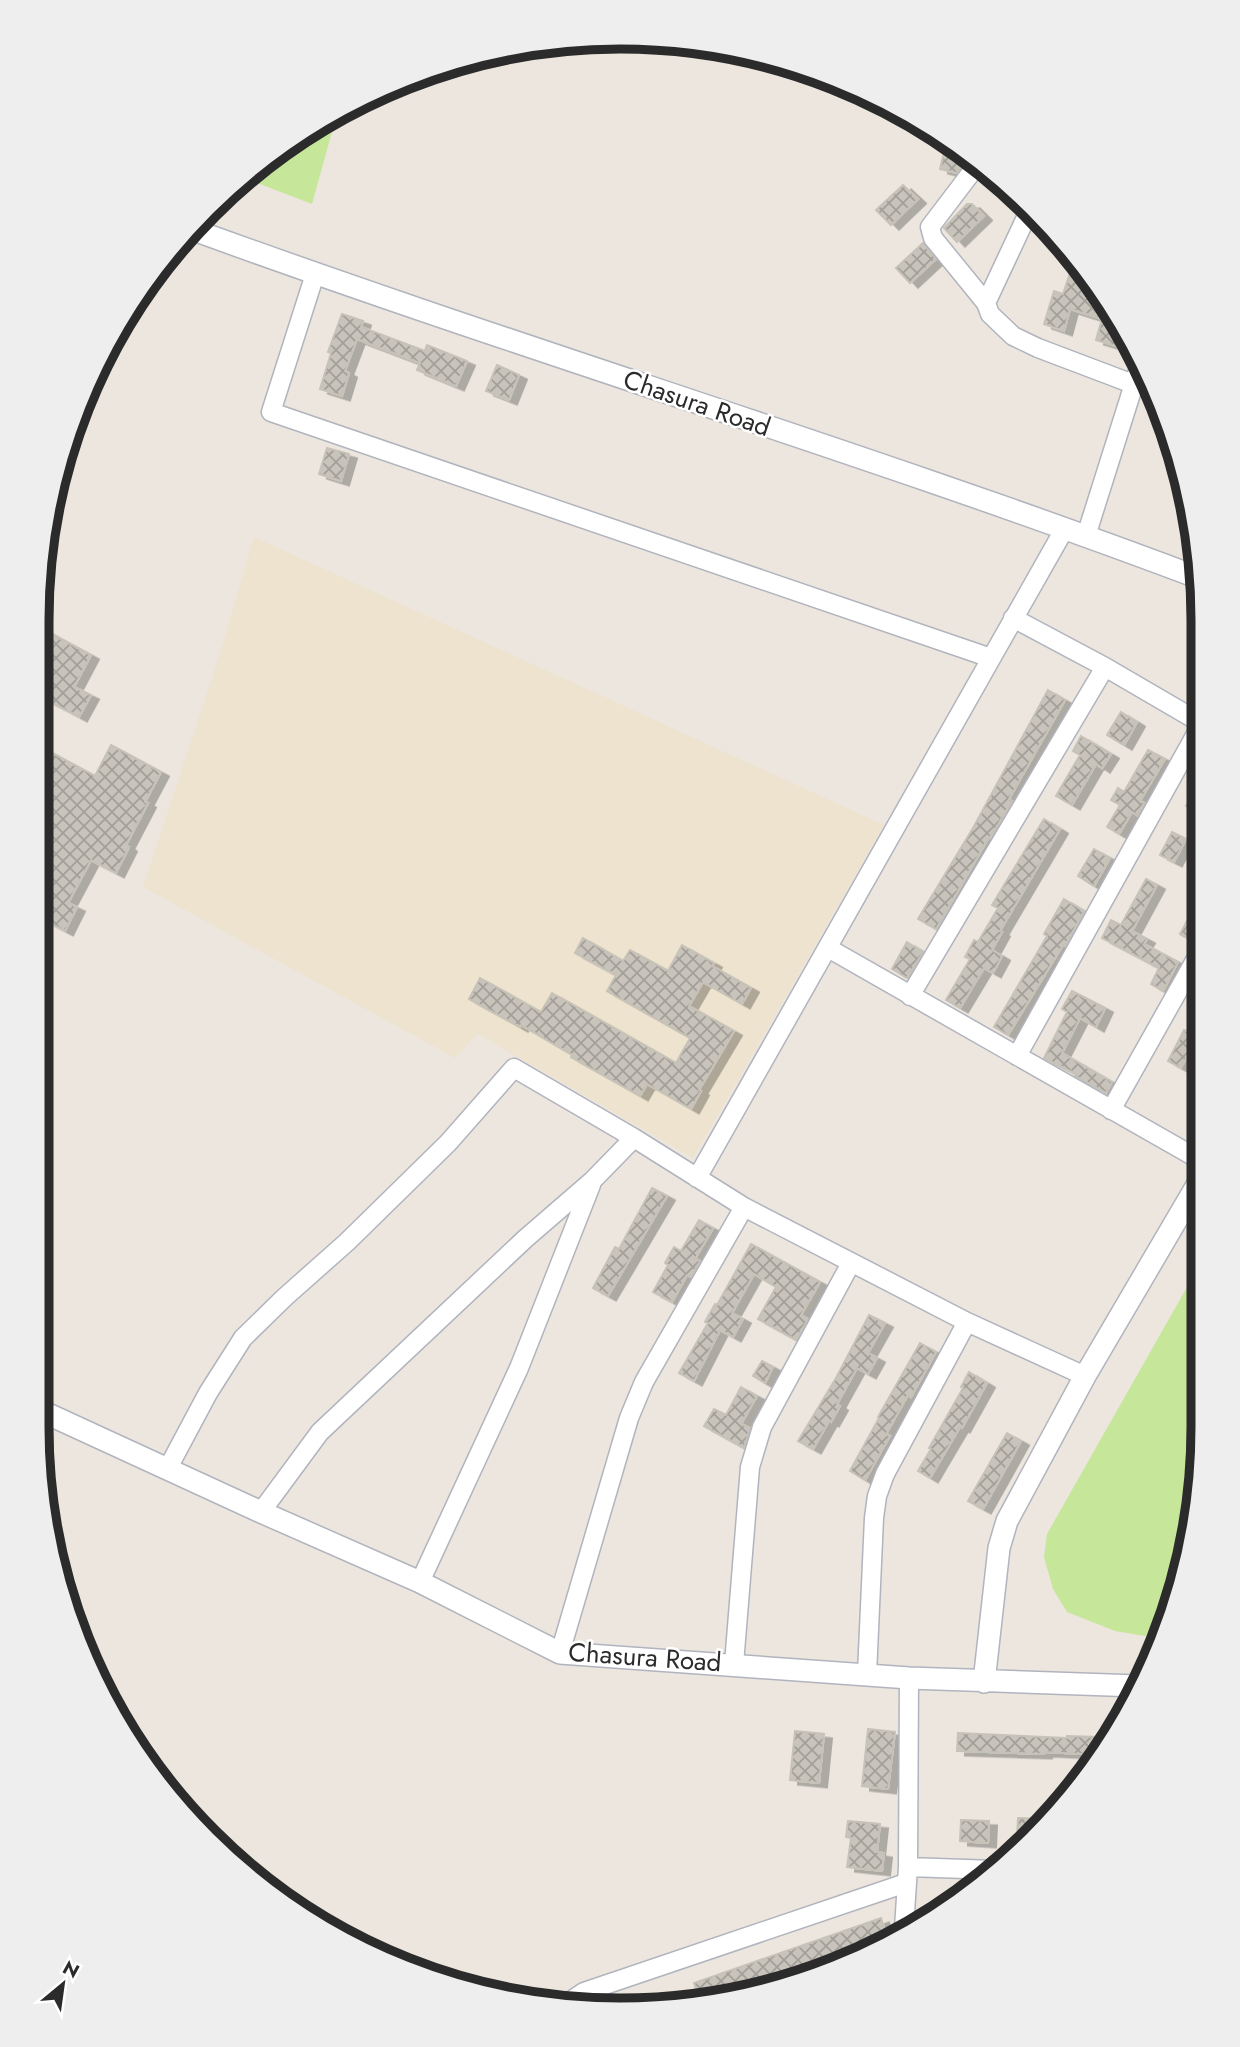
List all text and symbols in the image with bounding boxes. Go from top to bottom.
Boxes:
street label: Chasura Road [618,360,776,446]
street label: Chasura Road [567,1633,723,1681]
north arrow [28,1949,98,2019]
text: N [58,1954,84,1985]

